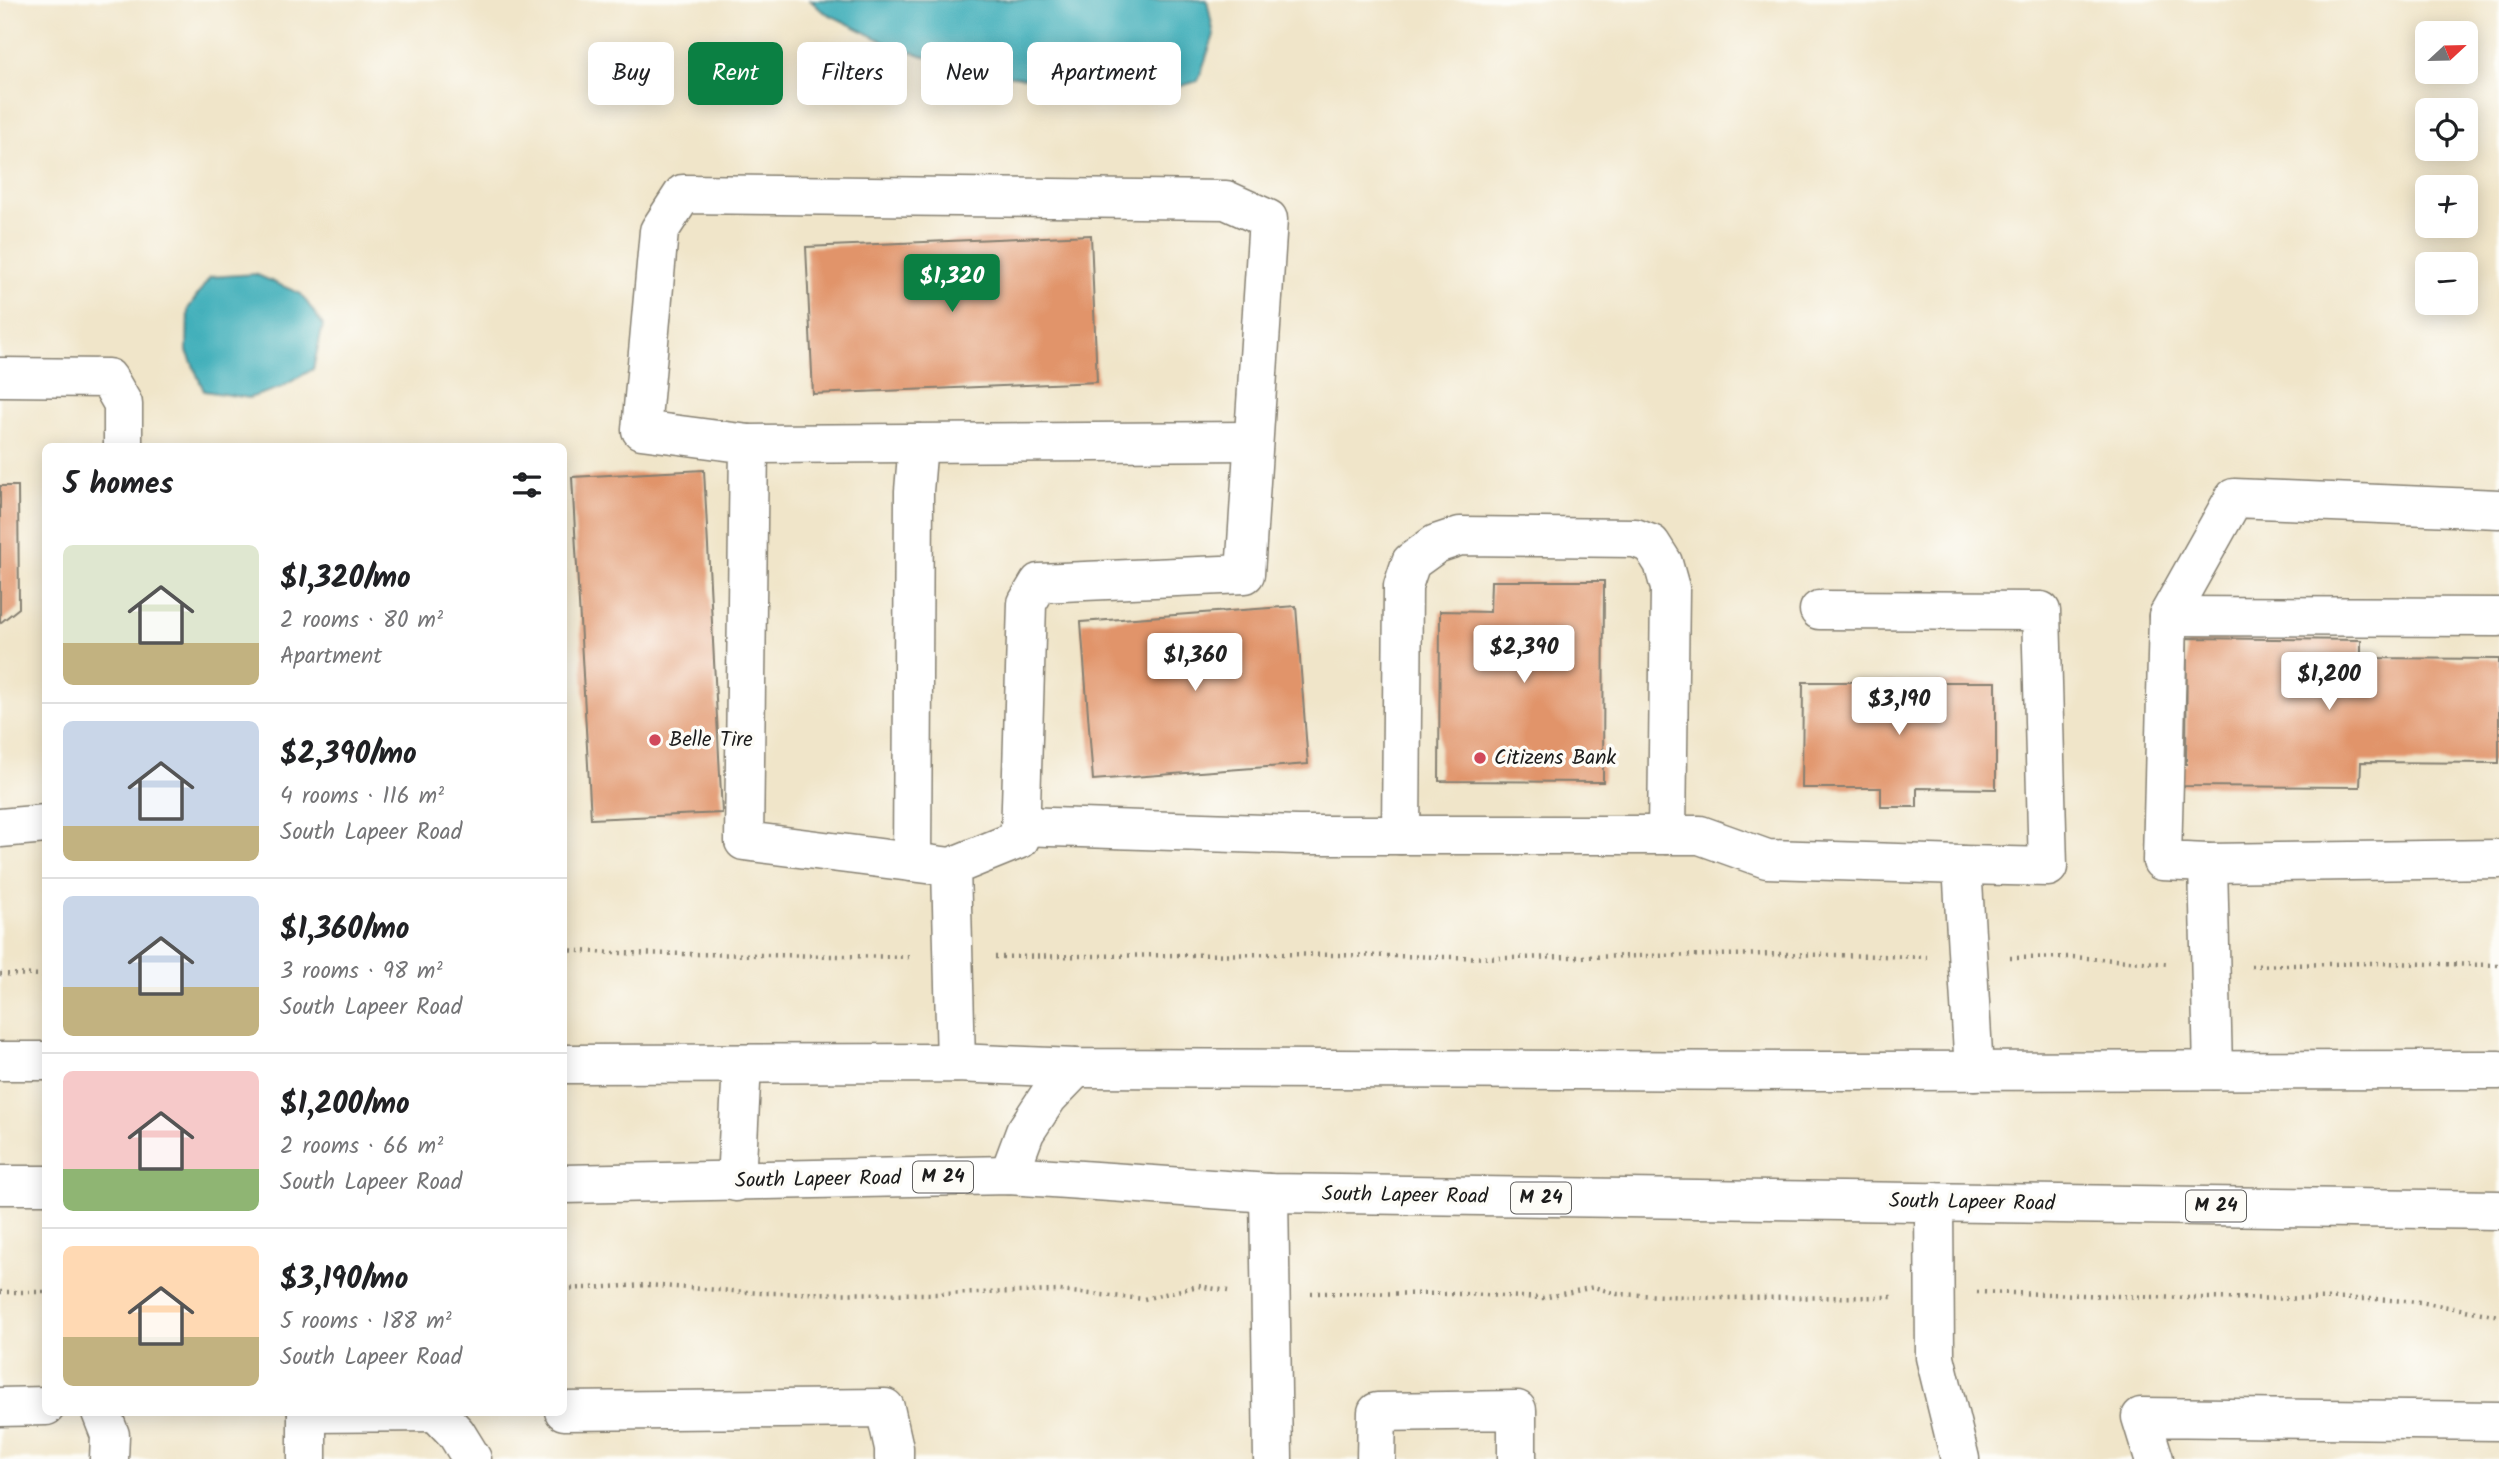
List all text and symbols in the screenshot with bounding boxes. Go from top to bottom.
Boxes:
north arrow [2415,21,2478,84]
map controls [2415,21,2478,315]
chip: Buy [588,42,674,105]
chip: Rent [688,42,783,105]
chip: Filters [797,42,907,105]
chip: New [921,42,1013,105]
chip: Apartment [1027,42,1181,105]
button: locate [2415,98,2478,161]
button: + [2415,175,2478,238]
button: − [2415,252,2478,315]
pin: $1,320 [895,254,1009,314]
text: $1,320 [920,259,984,295]
text: 5 homes [63,461,174,509]
icon: filters [508,466,546,504]
text: $1,320/mo [280,555,411,603]
icon: home [119,573,203,657]
text: 2 rooms · 80 m² [280,603,443,639]
pin: $2,390 [1467,626,1581,685]
text: $2,390 [1489,630,1559,666]
pin: $1,360 [1138,634,1252,693]
text: $1,360 [1163,638,1227,674]
text: Apartment [280,639,382,675]
pin: $1,200 [2272,652,2386,712]
text: $1,200 [2297,657,2361,693]
pin: $3,190 [1842,678,1956,737]
text: $3,190 [1868,682,1930,718]
place label: Belle Tire [669,724,753,757]
text: $2,390/mo [280,731,417,779]
marker: Belle Tire [647,732,663,748]
place label: Citizens Bank [1494,742,1616,775]
icon: home [119,749,203,833]
marker: Citizens Bank [1472,750,1488,766]
text: 4 rooms · 116 m² [280,779,444,815]
text: South Lapeer Road [280,815,462,851]
text: $1,360/mo [280,906,409,954]
icon: home [119,924,203,1008]
text: 3 rooms · 98 m² [280,954,443,990]
text: South Lapeer Road [280,990,462,1026]
text: $1,200/mo [280,1081,410,1129]
icon: home [119,1099,203,1183]
text: 2 rooms · 66 m² [280,1129,443,1165]
street label: South Lapeer Road [735,1162,902,1198]
road number: M 24 [913,1162,973,1192]
text: South Lapeer Road [280,1165,462,1201]
street label: South Lapeer Road [1322,1178,1489,1214]
road number: M 24 [1511,1182,1571,1214]
street label: South Lapeer Road [1889,1185,2056,1221]
road number: M 24 [2186,1190,2246,1222]
text: $3,190/mo [280,1256,408,1304]
icon: home [119,1274,203,1358]
text: 5 rooms · 188 m² [280,1304,452,1340]
text: South Lapeer Road [280,1340,462,1376]

